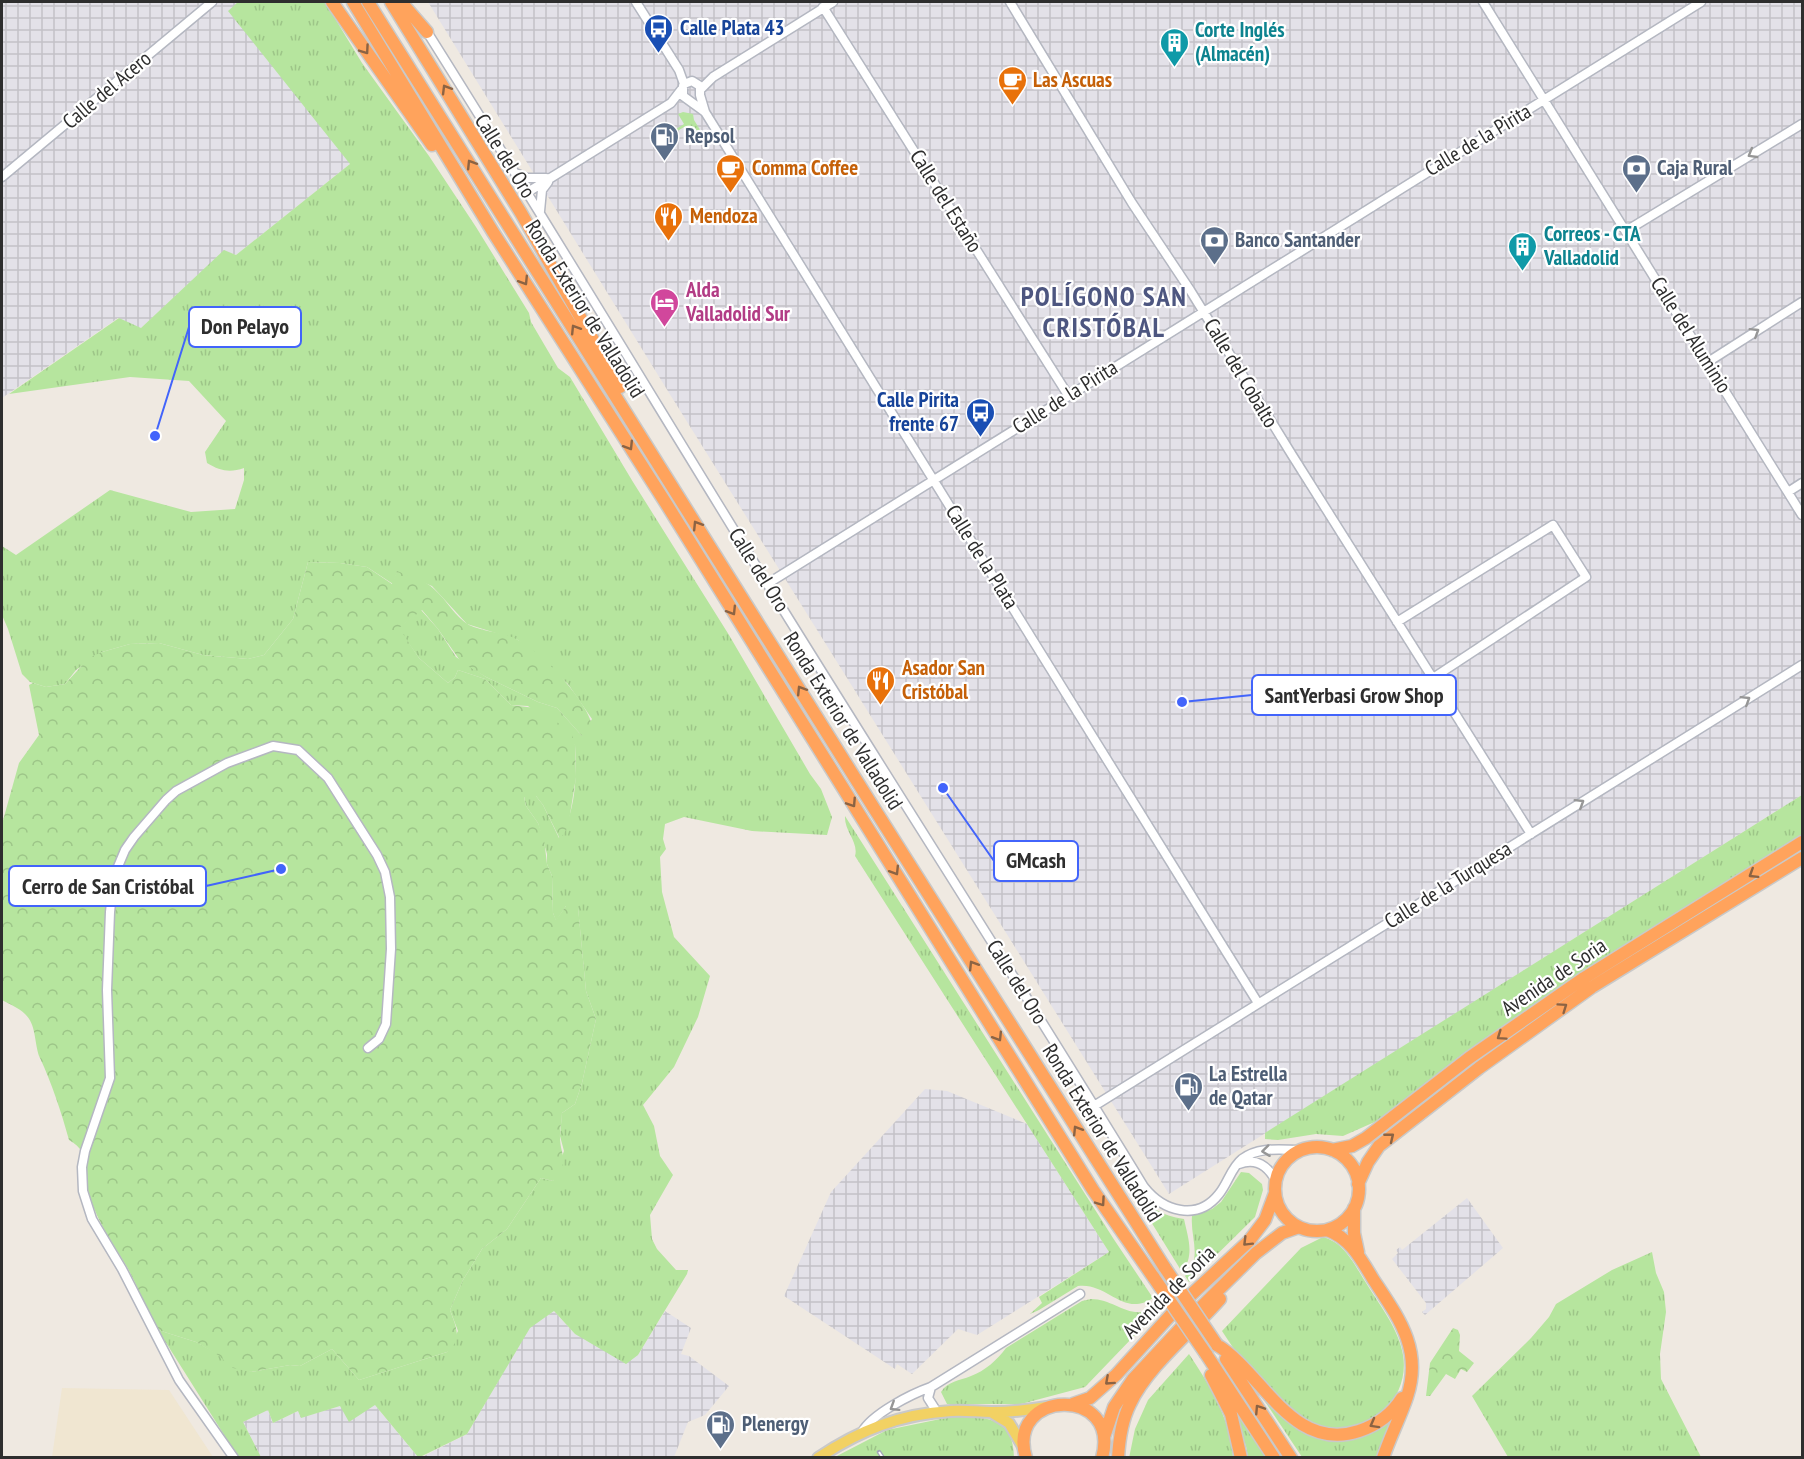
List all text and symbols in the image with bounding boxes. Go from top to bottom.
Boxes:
bus stop icon: Calle Plata 43 [643,12,675,54]
place label: Calle Plata 43 [680,14,785,41]
place label: Corte Inglés (Almacén) [1195,16,1285,67]
building icon: Corte Inglés (Almacén) [1158,26,1190,68]
one-way arrow [358,44,369,55]
street label: Calle del Acero [57,45,157,135]
cafe icon: Las Ascuas [996,64,1028,106]
place label: Las Ascuas [1033,66,1112,93]
one-way arrow [441,85,453,95]
street label: Calle de la Pirita [1420,97,1536,182]
street label: Calle del Oro [469,109,542,203]
fuel station icon: Repsol [648,120,680,162]
place label: Repsol [685,122,736,149]
street label: Calle del Estaño [904,144,989,257]
one-way arrow [1748,147,1758,159]
cafe icon: Comma Coffee [715,152,747,194]
bank icon: Caja Rural [1620,152,1652,194]
place label: Comma Coffee [752,154,858,181]
place label: Caja Rural [1657,154,1734,181]
one-way arrow [466,160,478,170]
restaurant icon: Mendoza [653,200,685,242]
place label: Mendoza [690,202,758,229]
street label: Ronda Exterior de Valladolid [520,215,651,403]
place label: Correos - CTA Valladolid [1543,220,1641,271]
bank icon: Banco Santander [1198,224,1230,266]
place label: Banco Santander [1235,226,1361,253]
building icon: Correos - CTA Valladolid [1507,230,1539,272]
street label: Calle del Aluminio [1645,272,1738,398]
one-way arrow [517,275,529,285]
place label: Alda Valladolid Sur [685,276,791,327]
district label: POLÍGONO SAN CRISTÓBAL [1021,279,1187,344]
hotel icon: Alda Valladolid Sur [649,286,681,328]
callout: Don Pelayo [189,307,301,347]
text: Don Pelayo [201,312,289,340]
street label: Calle del Cobalto [1198,313,1285,432]
one-way arrow [570,325,582,335]
one-way arrow [1748,328,1759,339]
street label: Calle de la Pirita [1007,354,1122,440]
place label: Calle Pirita frente 67 [877,386,959,437]
bus stop icon: Calle Pirita frente 67 [964,396,996,438]
one-way arrow [621,439,632,450]
street label: Calle de la Plata [940,500,1025,614]
one-way arrow [693,521,705,531]
street label: Calle del Oro [723,523,796,617]
one-way arrow [725,605,737,615]
street label: Ronda Exterior de Valladolid [778,627,909,815]
place label: Asador San Cristóbal [901,654,985,705]
restaurant icon: Asador San Cristóbal [865,664,897,706]
callout: SantYerbasi Grow Shop [1252,675,1456,715]
text: SantYerbasi Grow Shop [1265,681,1444,709]
one-way arrow [797,686,808,697]
one-way arrow [1740,695,1750,707]
one-way arrow [845,797,857,807]
one-way arrow [1574,798,1584,810]
street label: Calle de la Turquesa [1379,835,1516,934]
callout: GMcash [994,841,1078,881]
text: GMcash [1006,846,1066,874]
one-way arrow [887,865,899,875]
callout: Cerro de San Cristóbal [9,866,206,906]
one-way arrow [1749,866,1759,878]
text: Cerro de San Cristóbal [22,872,195,900]
street label: Avenida de Soria [1496,932,1611,1022]
street label: Calle del Oro [981,935,1054,1029]
one-way arrow [968,961,980,971]
one-way arrow [1557,1003,1568,1014]
one-way arrow [1497,1029,1508,1040]
one-way arrow [990,1031,1002,1041]
street label: Ronda Exterior de Valladolid [1037,1039,1168,1227]
place label: La Estrella de Qatar [1209,1060,1288,1111]
fuel station icon: La Estrella de Qatar [1172,1070,1204,1112]
one-way arrow [1072,1126,1084,1136]
one-way arrow [1384,1133,1395,1144]
one-way arrow [1262,1144,1271,1157]
one-way arrow [1094,1196,1105,1207]
one-way arrow [1243,1235,1254,1246]
street label: Avenida de Soria [1116,1239,1221,1344]
one-way arrow [1106,1374,1116,1385]
one-way arrow [890,1399,900,1411]
one-way arrow [1255,1404,1266,1415]
fuel station icon: Plenergy [705,1408,737,1450]
place label: Plenergy [742,1410,809,1437]
one-way arrow [1370,1417,1380,1428]

